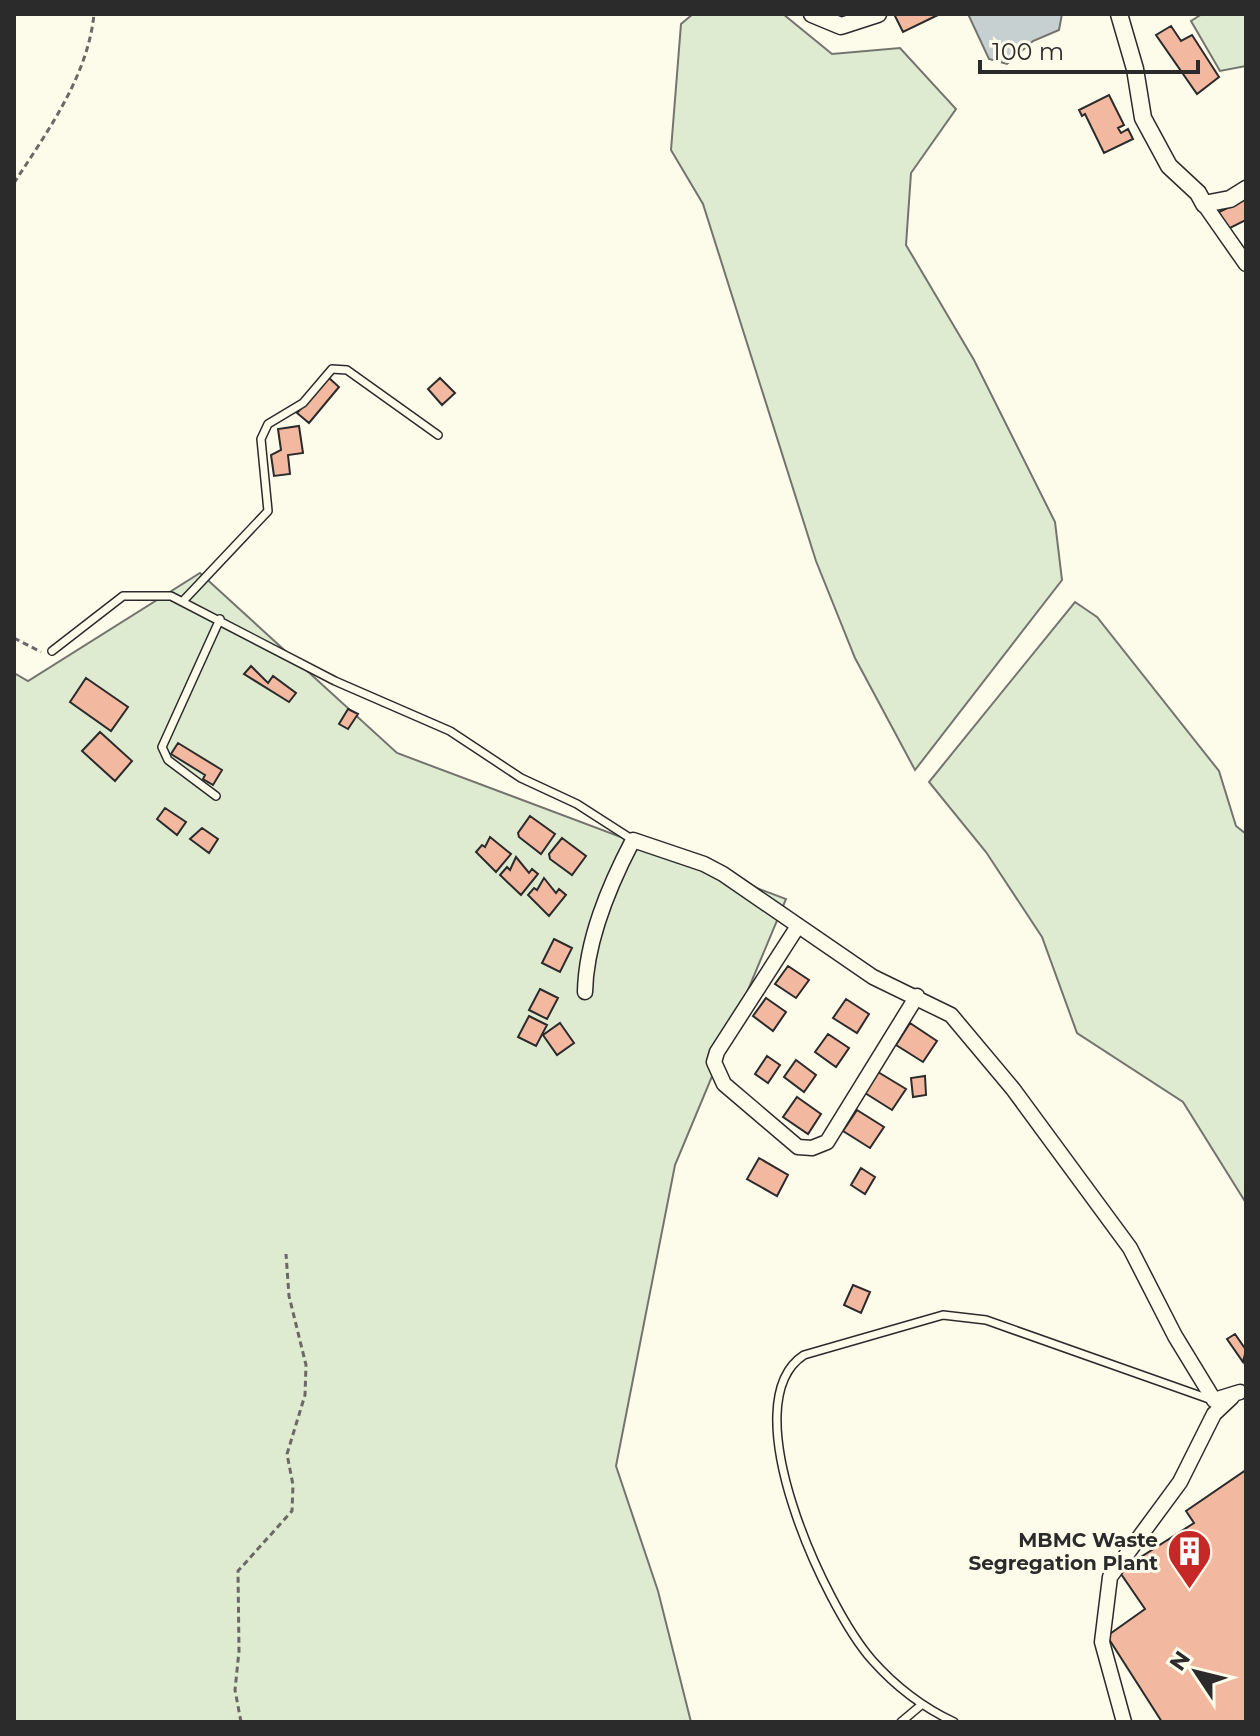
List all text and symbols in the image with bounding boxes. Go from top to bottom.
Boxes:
scale bar [980,24,1198,74]
text: 100 m [992,37,1064,66]
building icon: MBMC Waste Segregation Plant [1165,1527,1213,1590]
place label: MBMC Waste Segregation Plant [968,1528,1158,1575]
north arrow [1156,1632,1236,1712]
text: N [1164,1646,1196,1676]

